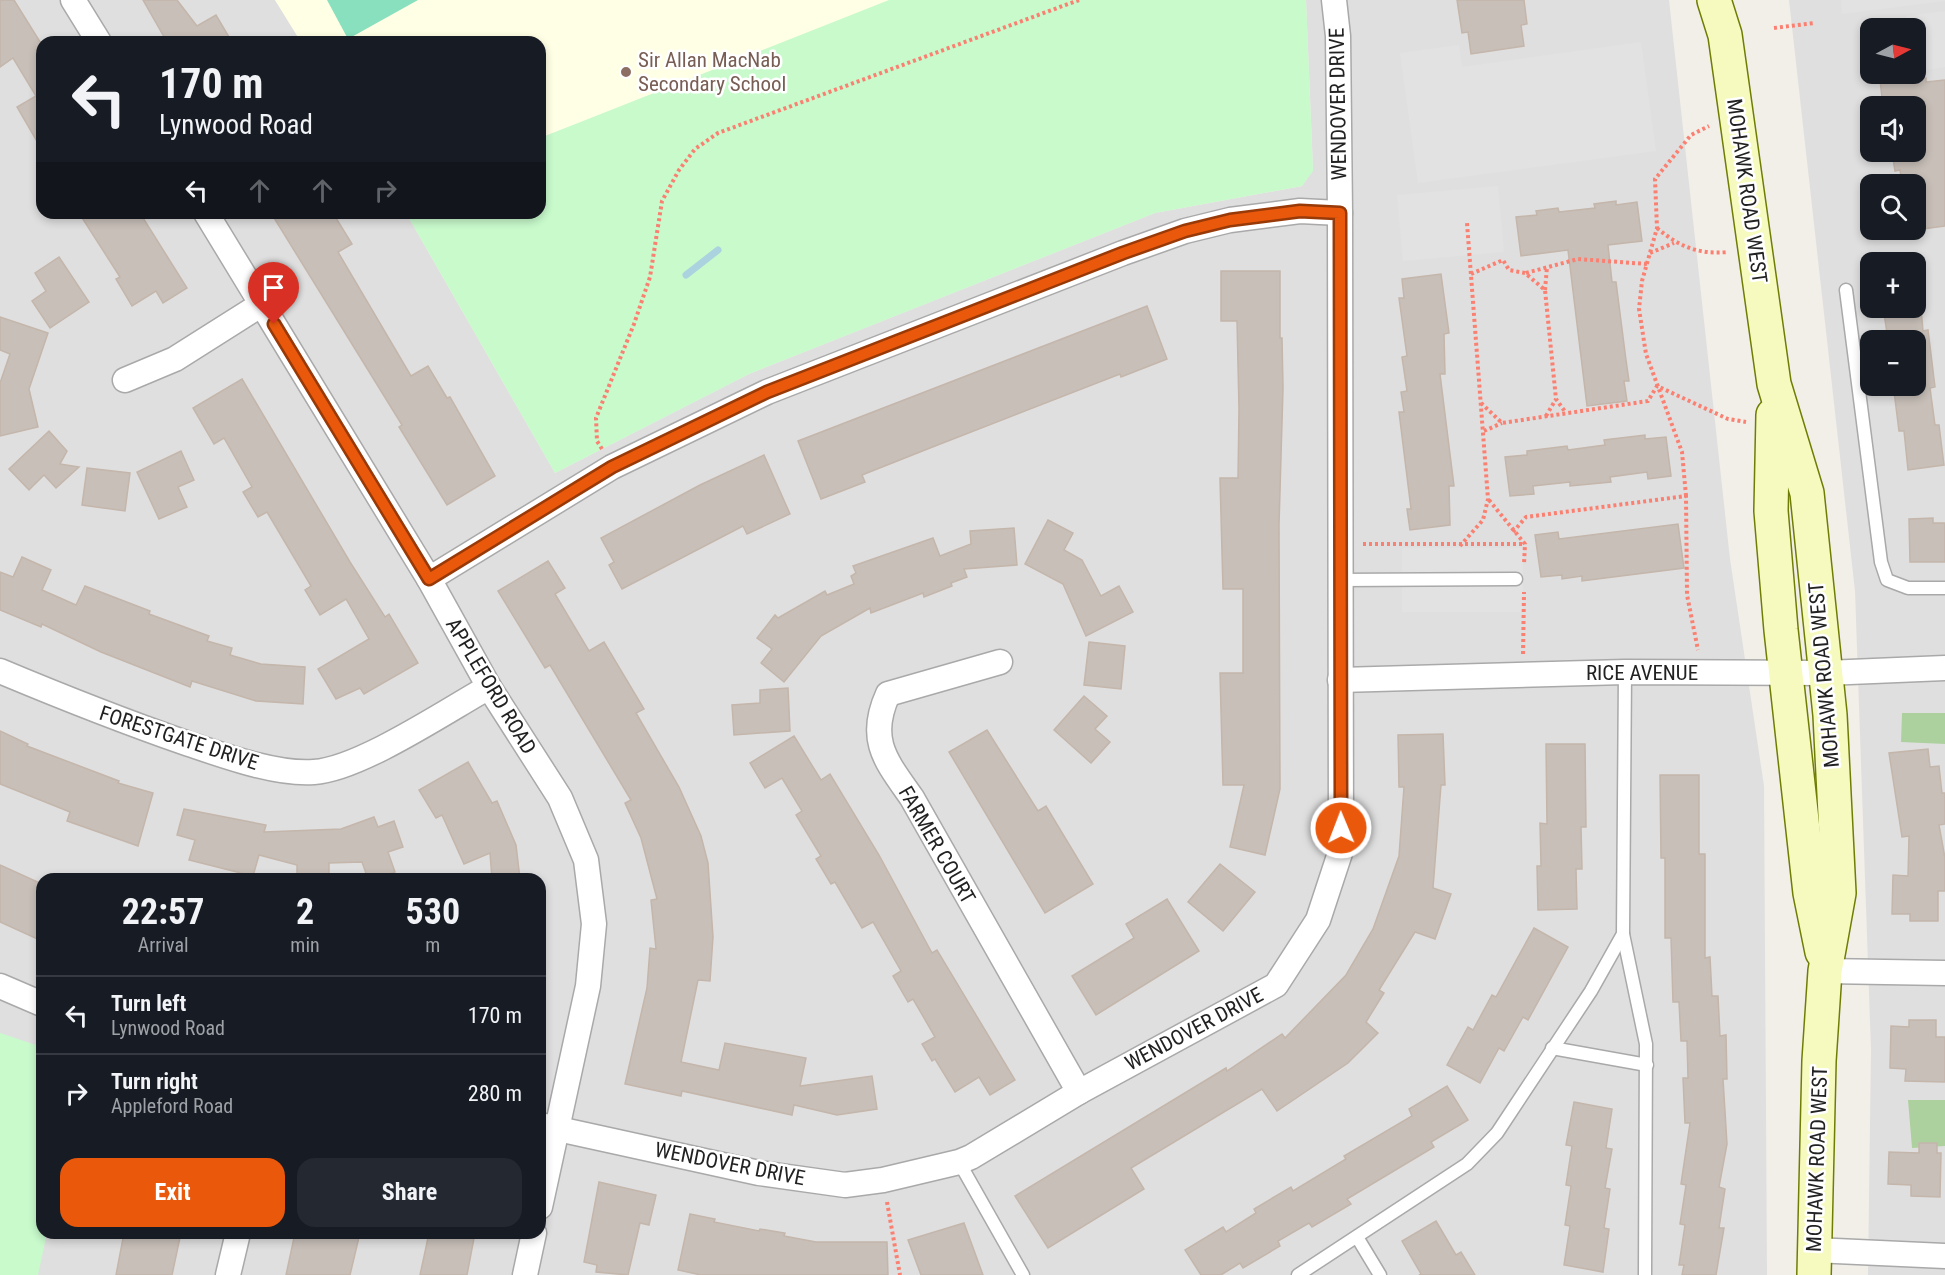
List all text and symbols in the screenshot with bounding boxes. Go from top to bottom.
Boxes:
north arrow [1860,18,1926,84]
map controls [1860,18,1926,396]
street label: WENDOVER DRIVE [1325,27,1351,181]
place label: Sir Allan MacNab Secondary School [638,48,786,96]
text: 170 m [159,59,264,108]
icon: left [60,60,138,138]
marker: Sir Allan MacNab Secondary School [619,65,633,79]
button: sound [1860,96,1926,162]
street label: MOHAWK ROAD WEST [1722,97,1772,285]
text: Lynwood Road [159,109,313,141]
icon: left [180,174,213,207]
icon: ahead [243,174,276,207]
icon: ahead [306,174,339,207]
icon: right [369,174,402,207]
button: search [1860,174,1926,240]
button: + [1860,252,1926,318]
pin [248,262,299,324]
icon: arrive [257,271,290,304]
button: − [1860,330,1926,396]
street label: MOHAWK ROAD WEST [1804,581,1844,769]
street label: APPLEFORD ROAD [441,614,541,758]
street label: RICE AVENUE [1586,661,1698,685]
street label: FORESTGATE DRIVE [96,701,262,775]
street label: FARMER COURT [894,782,980,908]
position arrow [1309,796,1373,860]
text: 22:57 [122,891,204,933]
text: 2 [296,891,314,933]
text: 530 [406,891,460,933]
text: Arrival [138,933,189,957]
text: min [290,933,320,957]
text: m [425,933,440,957]
street label: WENDOVER DRIVE [1121,983,1267,1075]
text: Turn left [111,991,186,1016]
icon: left [60,999,93,1032]
text: 170 m [468,1003,522,1028]
text: Lynwood Road [111,1016,225,1040]
street label: MOHAWK ROAD WEST [1802,1066,1832,1252]
text: Turn right [111,1069,198,1094]
icon: right [60,1077,93,1110]
text: 280 m [468,1081,522,1106]
text: Appleford Road [111,1094,233,1118]
street label: WENDOVER DRIVE [653,1138,807,1190]
button: Exit [60,1158,285,1227]
button: Share [297,1158,522,1227]

